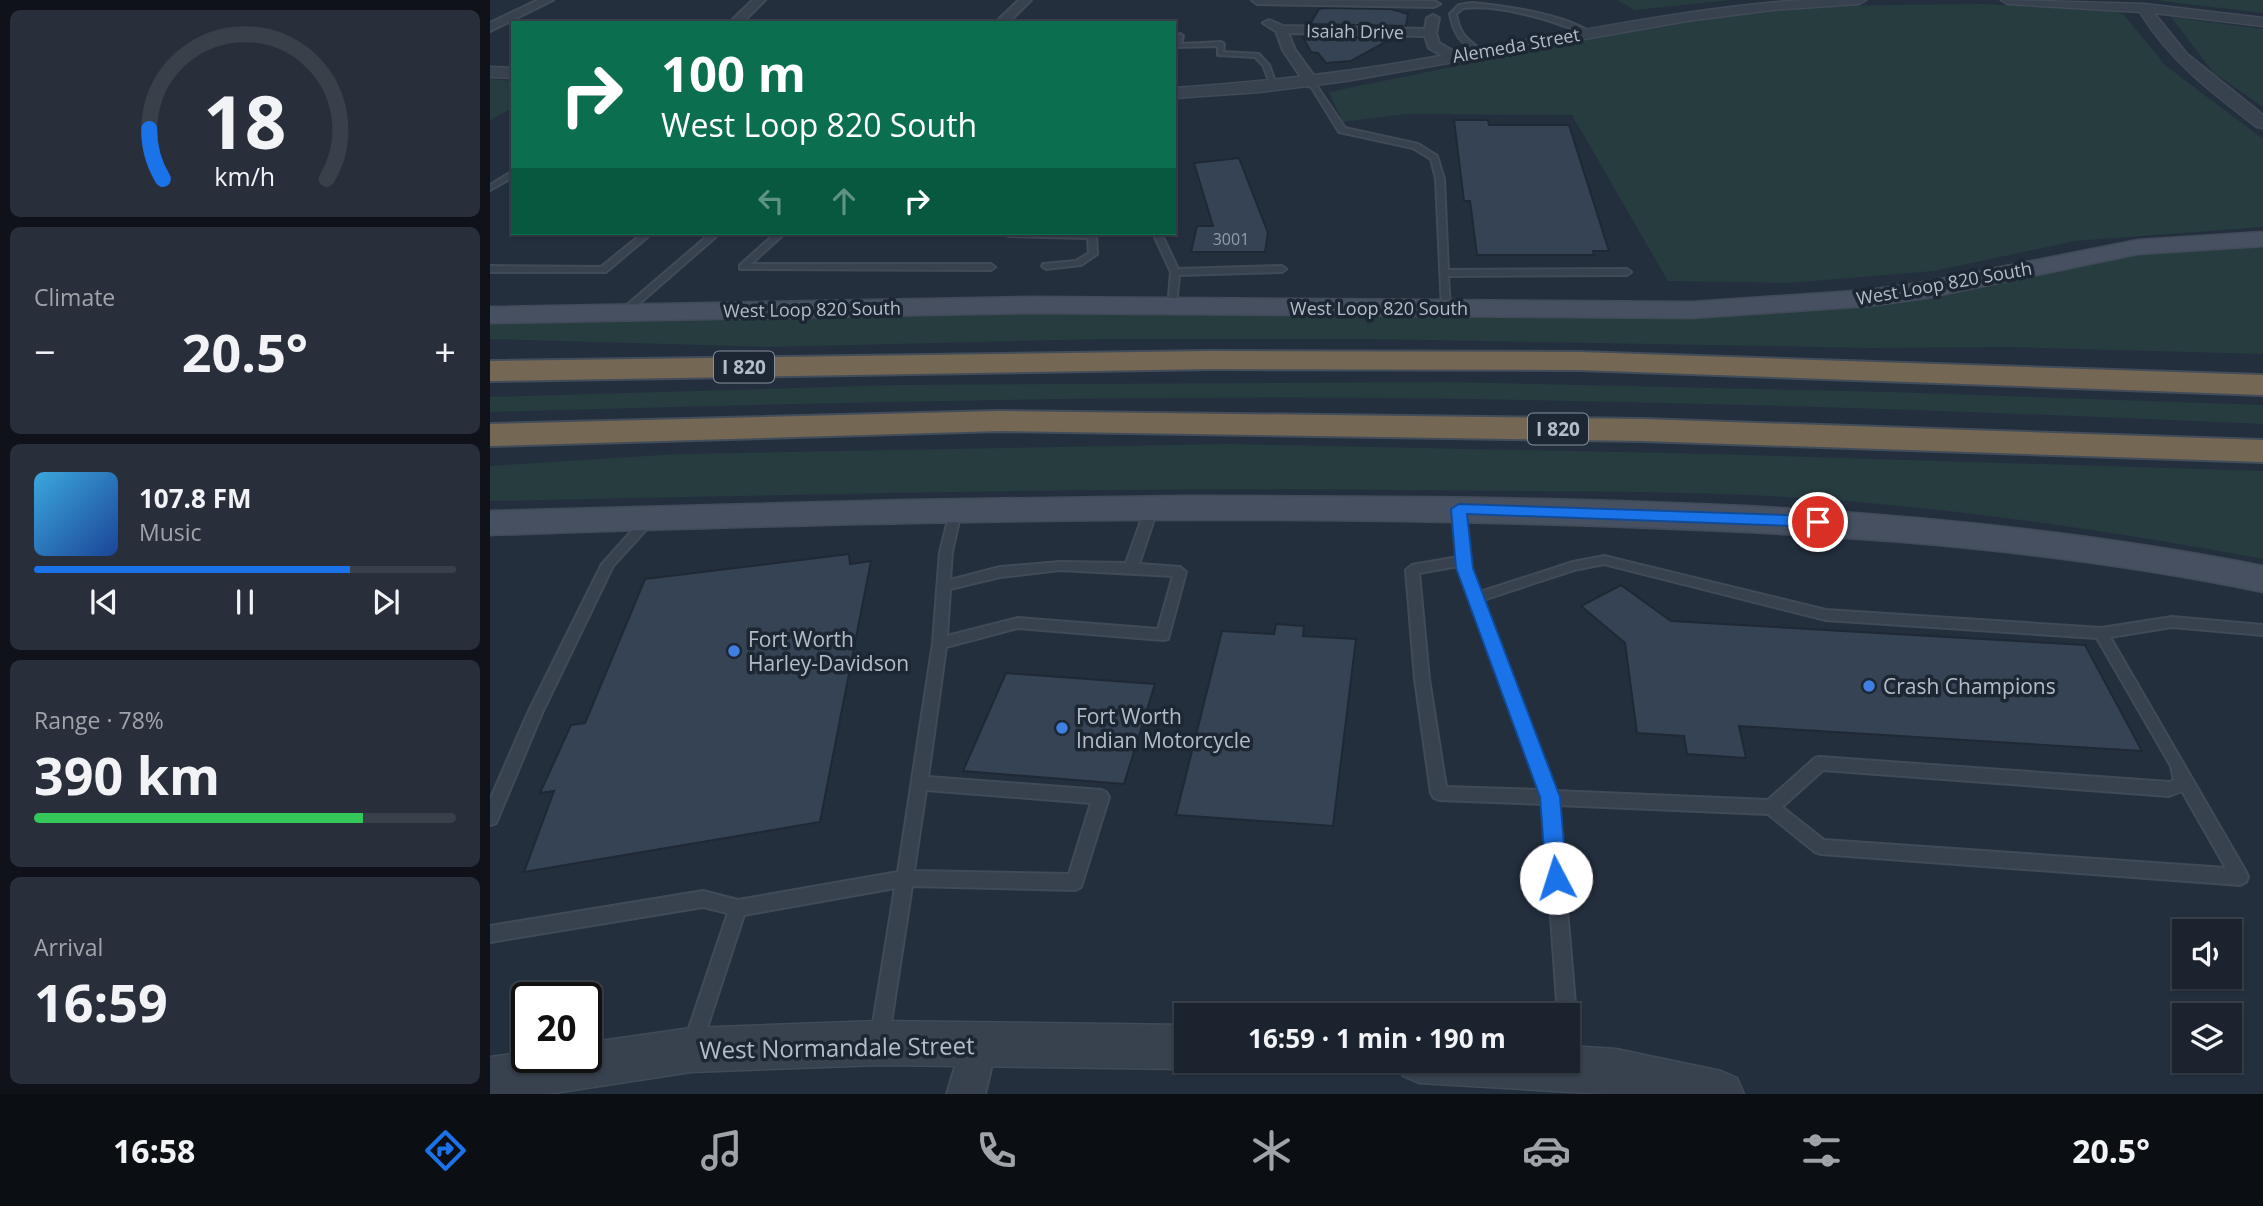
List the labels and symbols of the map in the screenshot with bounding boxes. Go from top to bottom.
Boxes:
street label: Isaiah Drive [1306,18,1404,44]
street label: Alemeda Street [1451,22,1581,68]
house number: 3001 [1213,228,1249,250]
street label: West Loop 820 South [1854,256,2034,310]
street label: West Loop 820 South [723,295,901,323]
street label: West Loop 820 South [1290,296,1468,320]
road number: I 820 [714,352,774,382]
road number: I 820 [1528,414,1588,444]
pin [1788,492,1848,552]
place label: Fort Worth Harley-Davidson [748,625,909,677]
marker: Fort Worth Harley-Davidson [726,643,742,659]
place label: Crash Champions [1883,672,2056,700]
marker: Crash Champions [1861,678,1877,694]
place label: Fort Worth Indian Motorcycle [1076,702,1251,754]
marker: Fort Worth Indian Motorcycle [1054,720,1070,736]
position arrow [1519,841,1593,915]
speed limit sign: 20 [511,982,602,1073]
street label: West Normandale Street [699,1028,975,1066]

